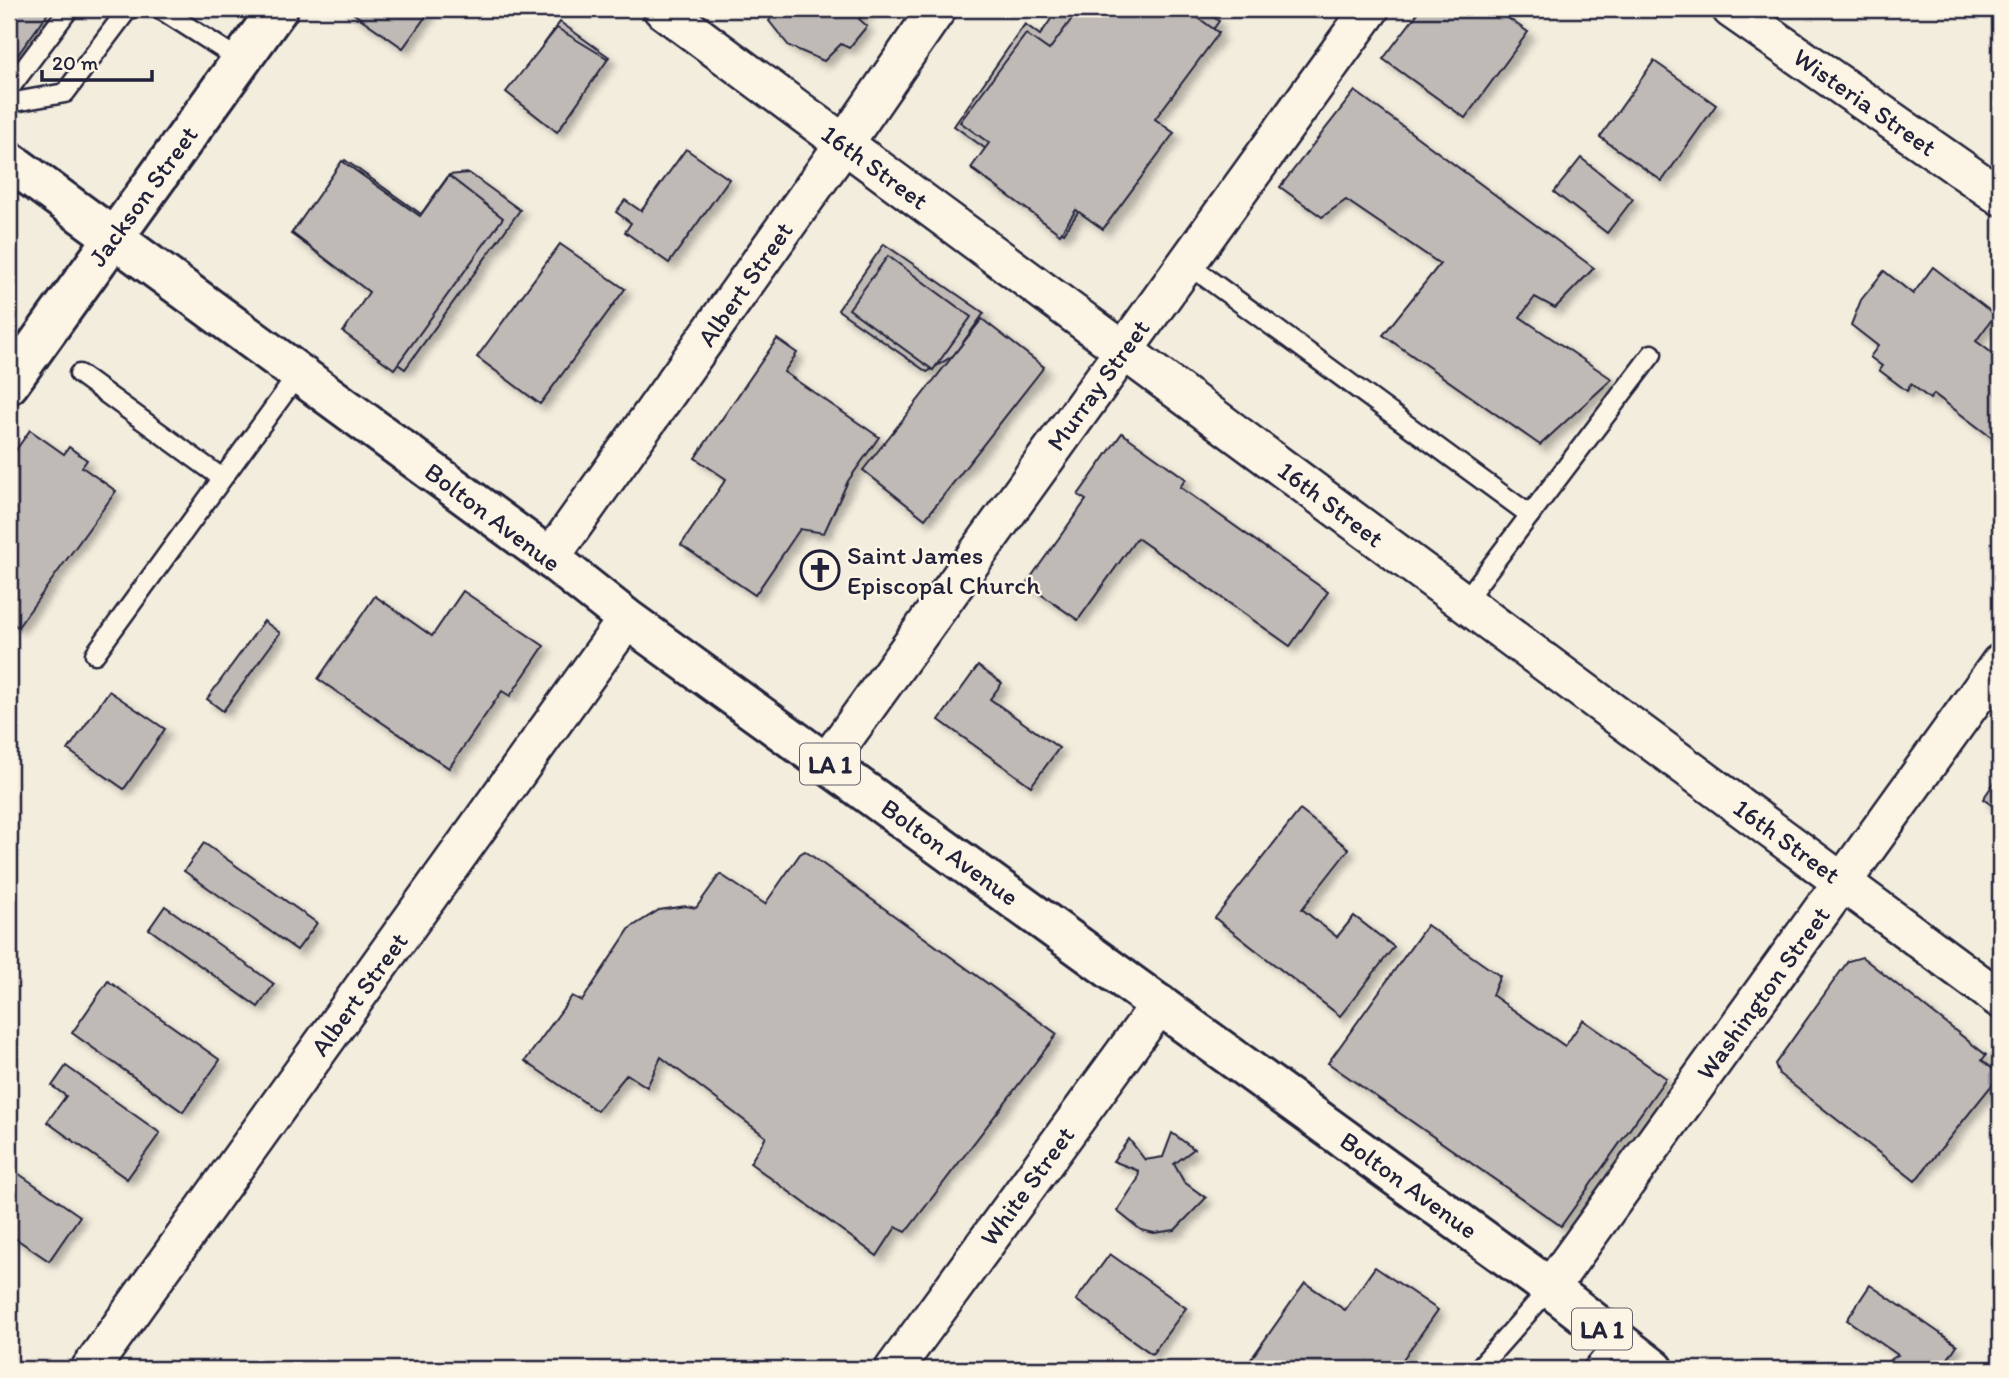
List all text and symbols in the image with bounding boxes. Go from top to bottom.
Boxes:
scale bar [42,38,152,82]
street label: Wisteria Street [1787,41,1943,163]
text: 20 m [52,50,99,75]
street label: 16th Street [815,118,935,217]
street label: Jackson Street [81,119,205,273]
street label: Albert Street [690,215,800,353]
street label: Murray Street [1040,313,1157,457]
street label: 16th Street [1272,454,1390,554]
street label: Bolton Avenue [419,455,567,579]
place label: Saint James Episcopal Church [847,539,1040,601]
church icon: Saint James Episcopal Church [799,549,841,591]
road number: LA 1 [800,744,860,784]
street label: Bolton Avenue [875,791,1025,913]
street label: 16th Street [1727,792,1847,891]
street label: Washington Street [1689,900,1837,1086]
street label: Albert Street [303,926,415,1062]
street label: White Street [973,1120,1081,1252]
street label: Bolton Avenue [1334,1124,1484,1246]
road number: LA 1 [1572,1308,1632,1350]

